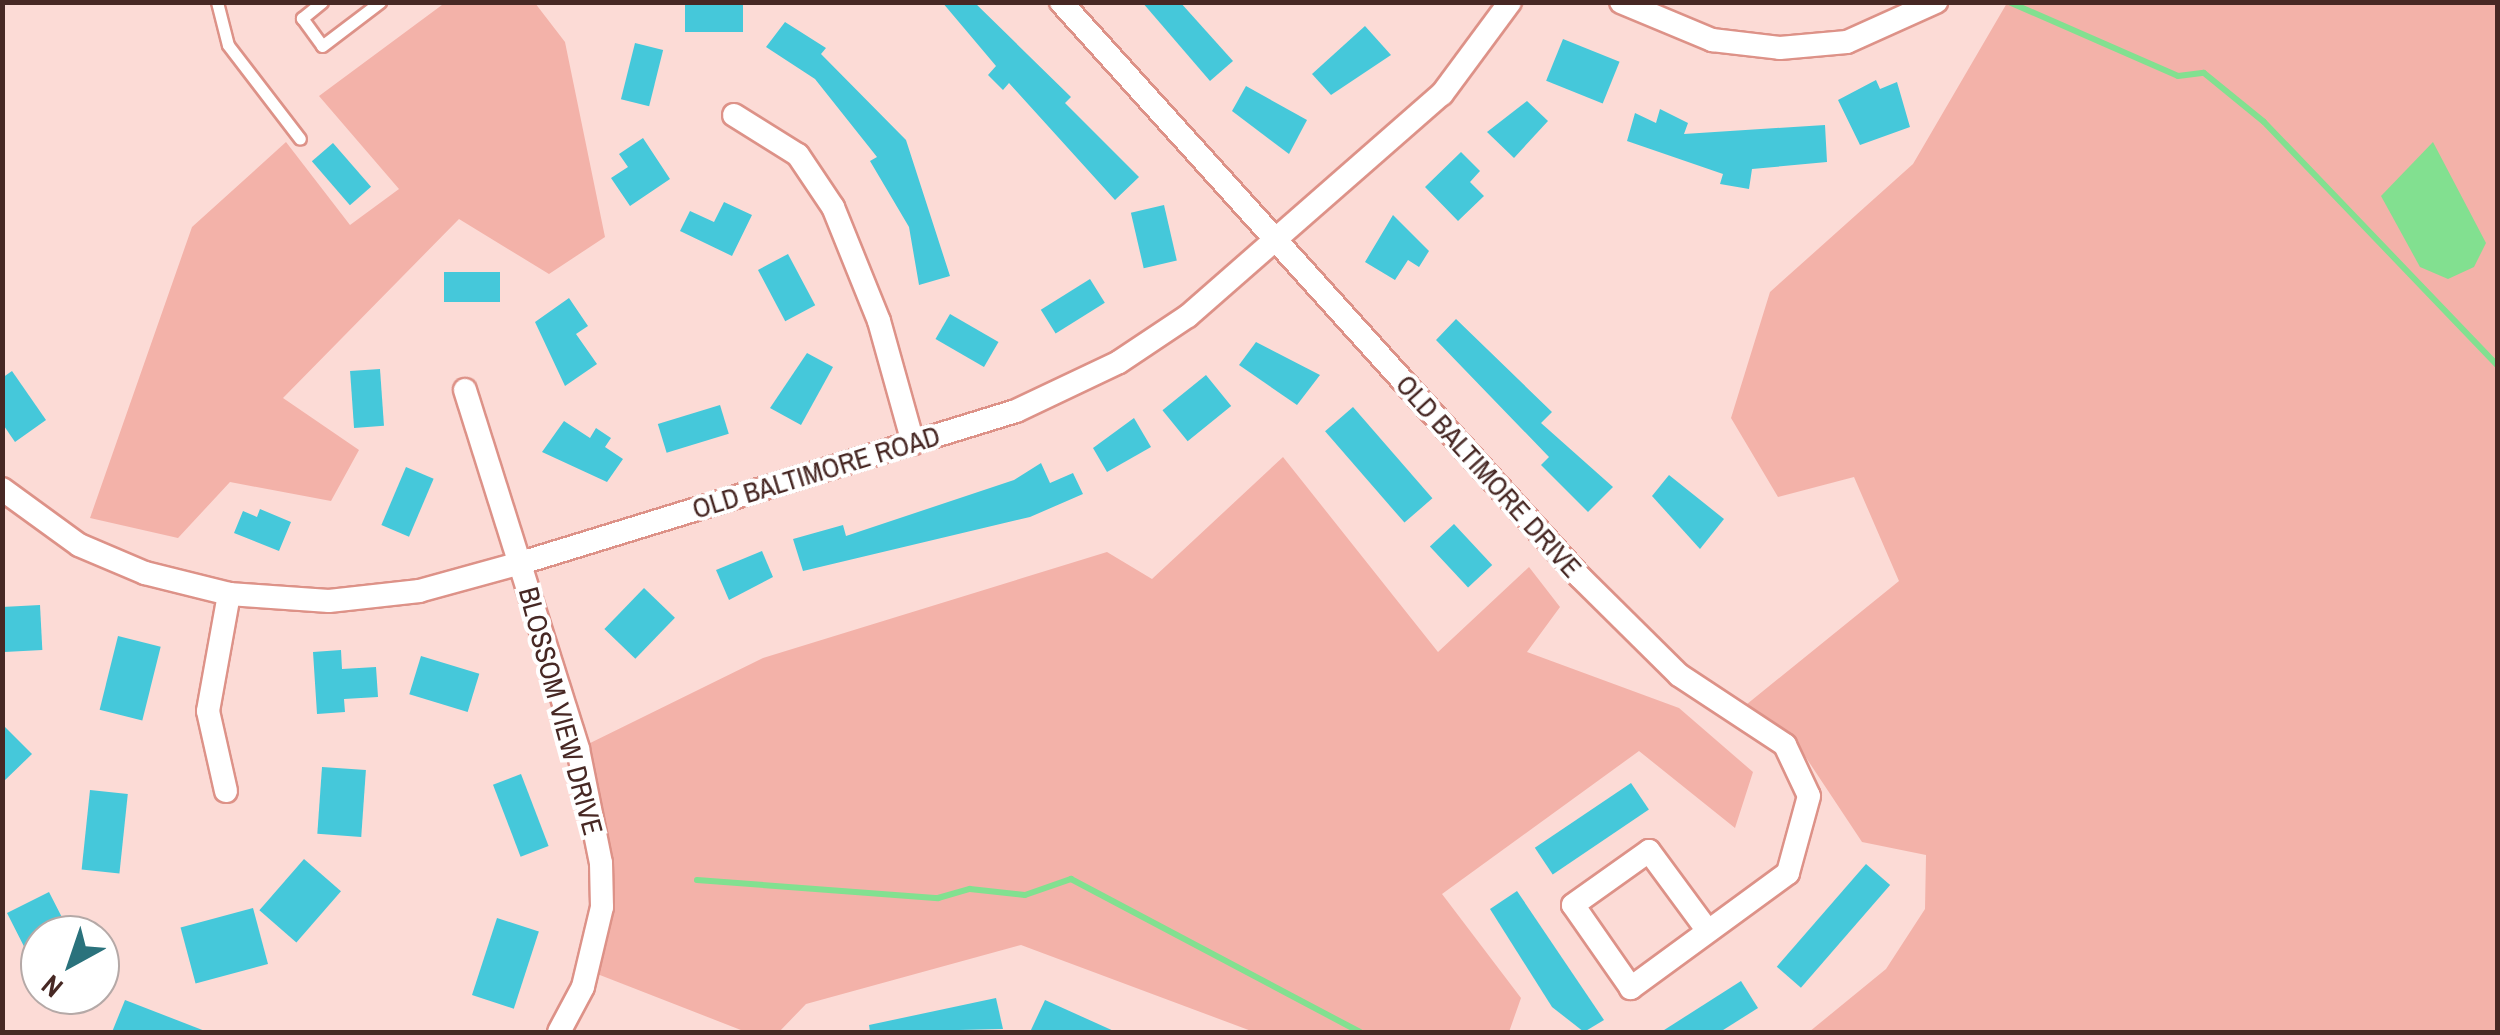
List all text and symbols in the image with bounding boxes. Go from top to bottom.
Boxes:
street label: OLD BALTIMORE DRIVE [1389,368,1589,584]
street label: OLD BALTIMORE ROAD [688,418,944,526]
street label: BLOSSOM VIEW DRIVE [512,583,610,839]
north arrow [20,915,120,1015]
text: N [33,967,71,1006]

